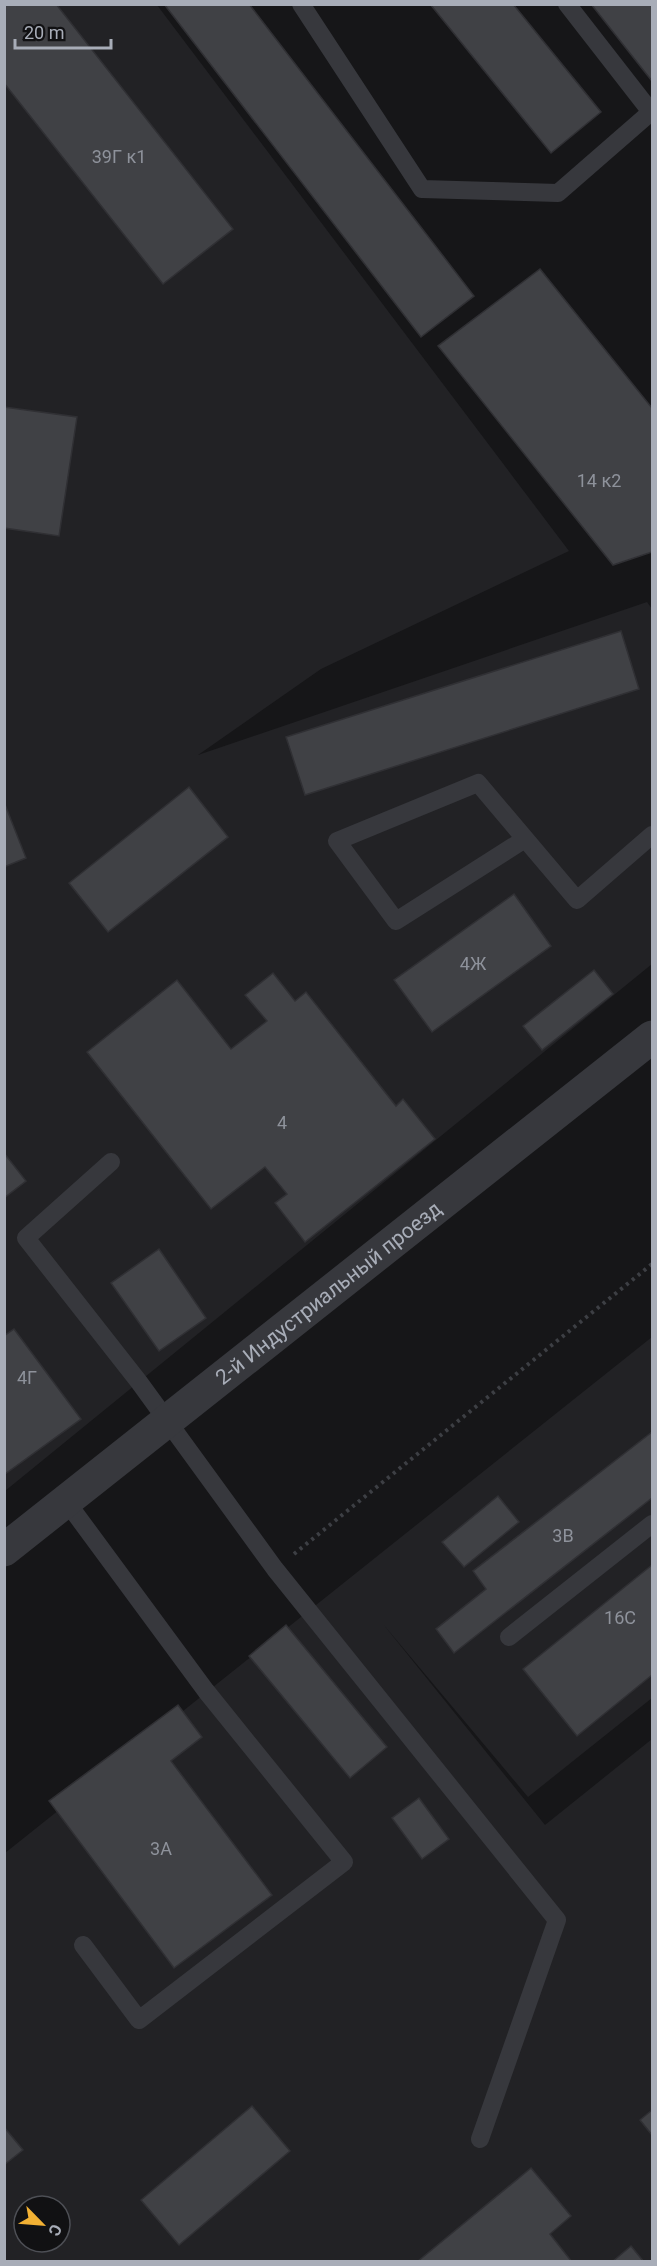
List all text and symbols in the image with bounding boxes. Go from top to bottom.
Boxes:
scale bar [15,12,111,50]
text: 20 m [24,22,64,43]
house number: 39Г к1 [92,146,146,167]
house number: 14 к2 [577,470,621,491]
house number: 4Ж [460,953,487,974]
house number: 4 [277,1112,287,1133]
street label: 2-й Индустриальный проезд [211,1196,446,1390]
house number: 4Г [17,1367,37,1388]
house number: 3В [552,1525,574,1546]
house number: 16С [604,1607,636,1628]
house number: 3А [150,1838,172,1859]
north arrow [12,2194,72,2254]
text: С [44,2221,66,2239]

